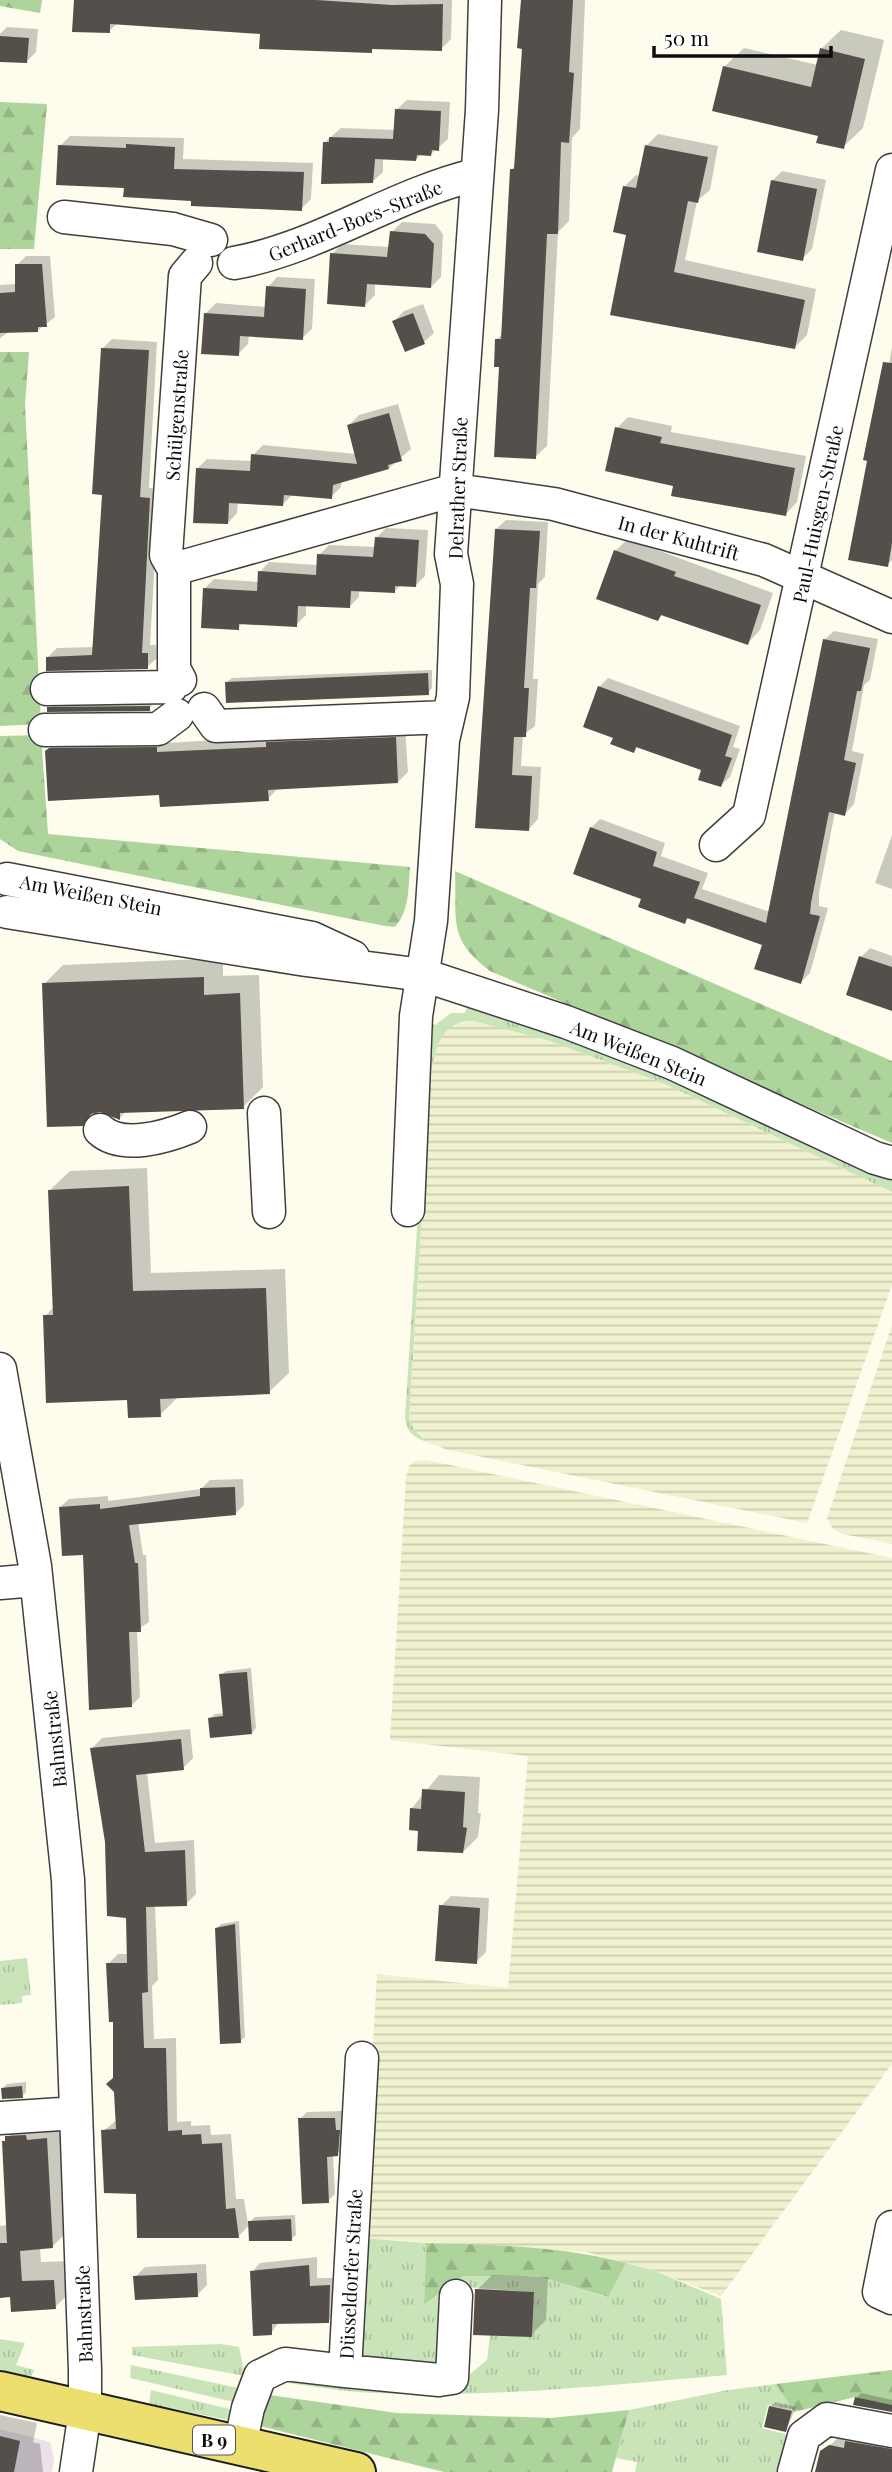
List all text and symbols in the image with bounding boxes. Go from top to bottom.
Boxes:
scale bar [654,14,831,58]
text: 50 m [664,23,710,51]
street label: Gerhard-Boes-Straße [264,173,446,267]
street label: Schülgenstraße [158,348,194,482]
street label: Delrather Straße [442,416,472,560]
street label: Paul-Huisgen-Straße [785,423,849,605]
street label: In der Kuhtrift [616,508,743,566]
street label: Am Weißen Stein [17,867,165,921]
street label: Am Weißen Stein [566,1013,711,1091]
street label: Bahnstraße [36,1689,72,1789]
street label: Düsseldorfer Straße [333,2188,367,2360]
street label: Bahnstraße [68,2265,98,2363]
road number: B 9 [193,2426,235,2454]

